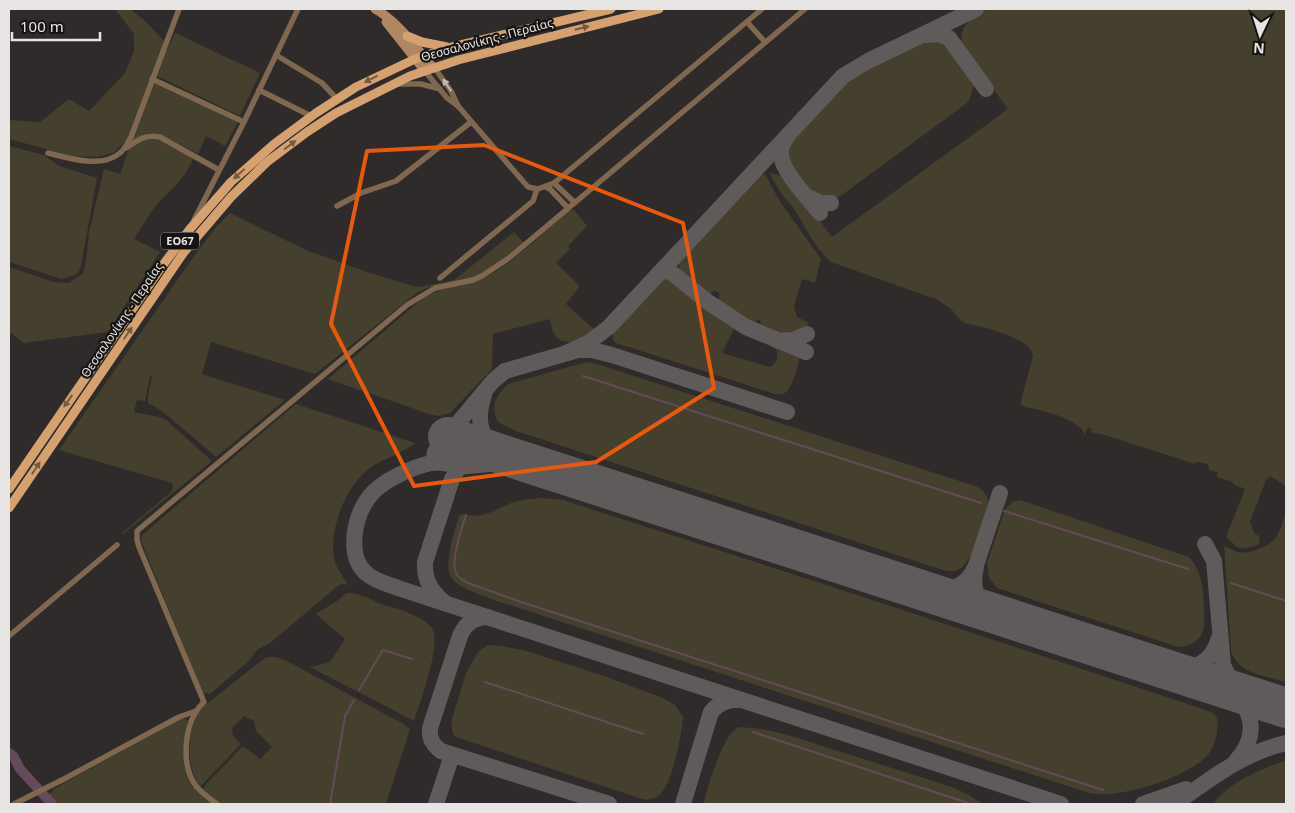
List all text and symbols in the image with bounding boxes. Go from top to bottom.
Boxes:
scale bar [12,10,100,42]
north arrow [1235,10,1285,60]
street label: Θεσσαλονίκης - Περαίας [419,14,555,65]
text: 100 m [20,16,64,36]
one-way arrow [575,24,590,32]
text: N [1253,39,1265,58]
one-way arrow [364,75,378,83]
one-way arrow [442,78,452,92]
one-way arrow [283,140,297,150]
one-way arrow [234,168,246,180]
road number: ΕΟ67 [161,232,199,250]
street label: Θεσσαλονίκης - Περαίας [77,259,167,381]
one-way arrow [123,327,133,340]
one-way arrow [63,395,73,408]
one-way arrow [31,461,41,475]

